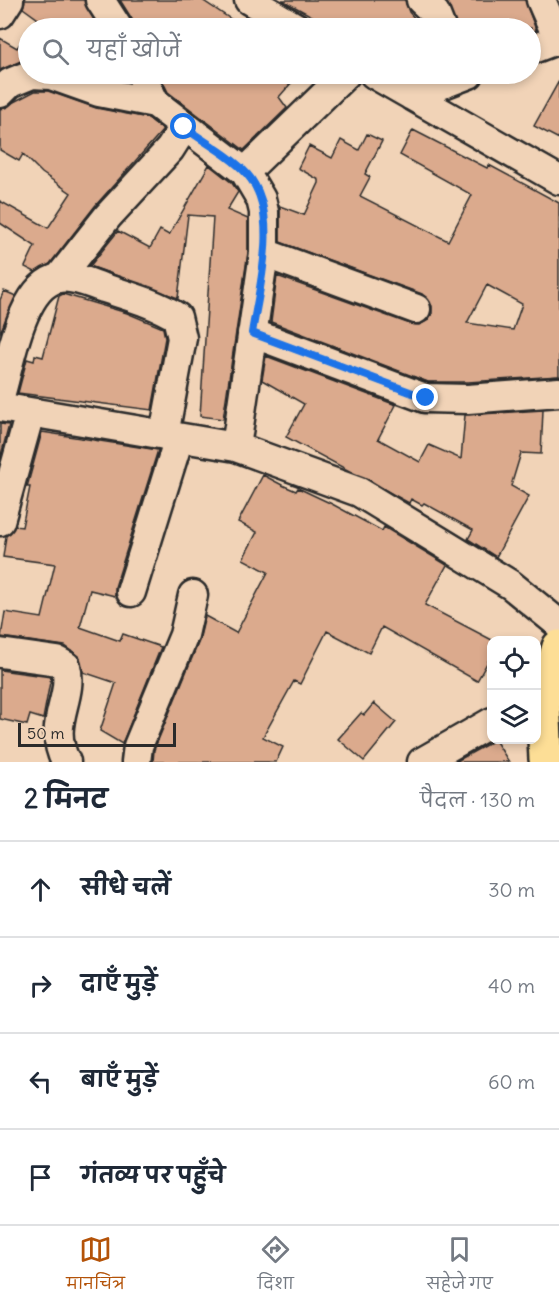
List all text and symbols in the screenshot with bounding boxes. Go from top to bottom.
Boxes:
search box [18,18,541,84]
icon: search [39,35,72,68]
text: यहाँ खोजें [87,35,181,63]
route start [170,113,196,139]
route end [412,384,438,410]
map controls [487,636,541,744]
button: locate [487,636,541,690]
button: layers [487,690,541,744]
scale bar [18,720,176,748]
text: 50 m [27,723,65,743]
text: 2 मिनट [24,782,108,815]
text: पैदल · 130 m [420,787,535,812]
icon: ahead [24,873,57,906]
text: सीधे चलें [81,873,171,901]
text: 30 m [488,877,535,902]
icon: right [24,969,57,1002]
text: दाएँ मुड़ें [81,969,157,997]
text: 40 m [488,973,535,998]
icon: left [24,1065,57,1098]
text: बाएँ मुड़ें [81,1065,158,1093]
text: 60 m [488,1069,535,1094]
icon: arrive [24,1161,57,1194]
text: गंतव्य पर पहुँचे [81,1161,225,1189]
tab: मानचित्र [66,1233,125,1301]
tab: दिशा [258,1233,294,1301]
tab: सहेजे गए [427,1233,493,1301]

